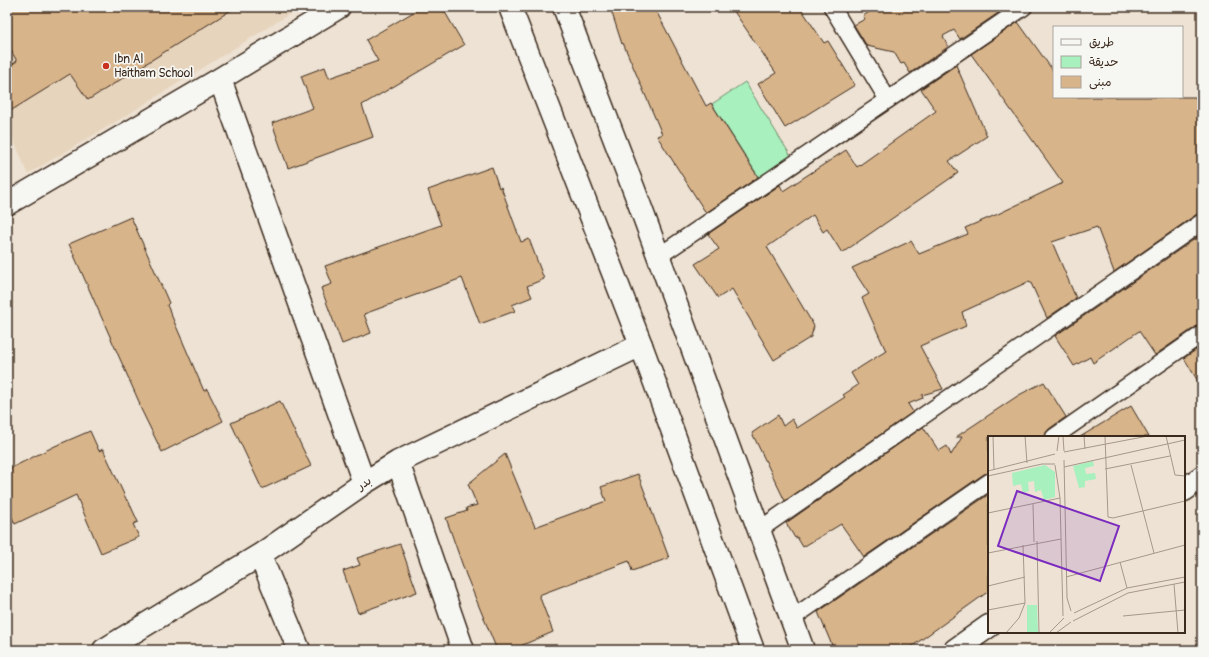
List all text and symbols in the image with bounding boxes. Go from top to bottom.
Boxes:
legend [1053,26,1183,98]
text: طريق [1089,35,1114,50]
place label: Ibn Al Haitham School [114,52,193,81]
text: حديقة [1089,55,1118,70]
marker: Ibn Al Haitham School [101,61,111,71]
text: مبنى [1089,75,1112,90]
inset map [988,436,1185,633]
street label: بدر [353,473,374,494]

